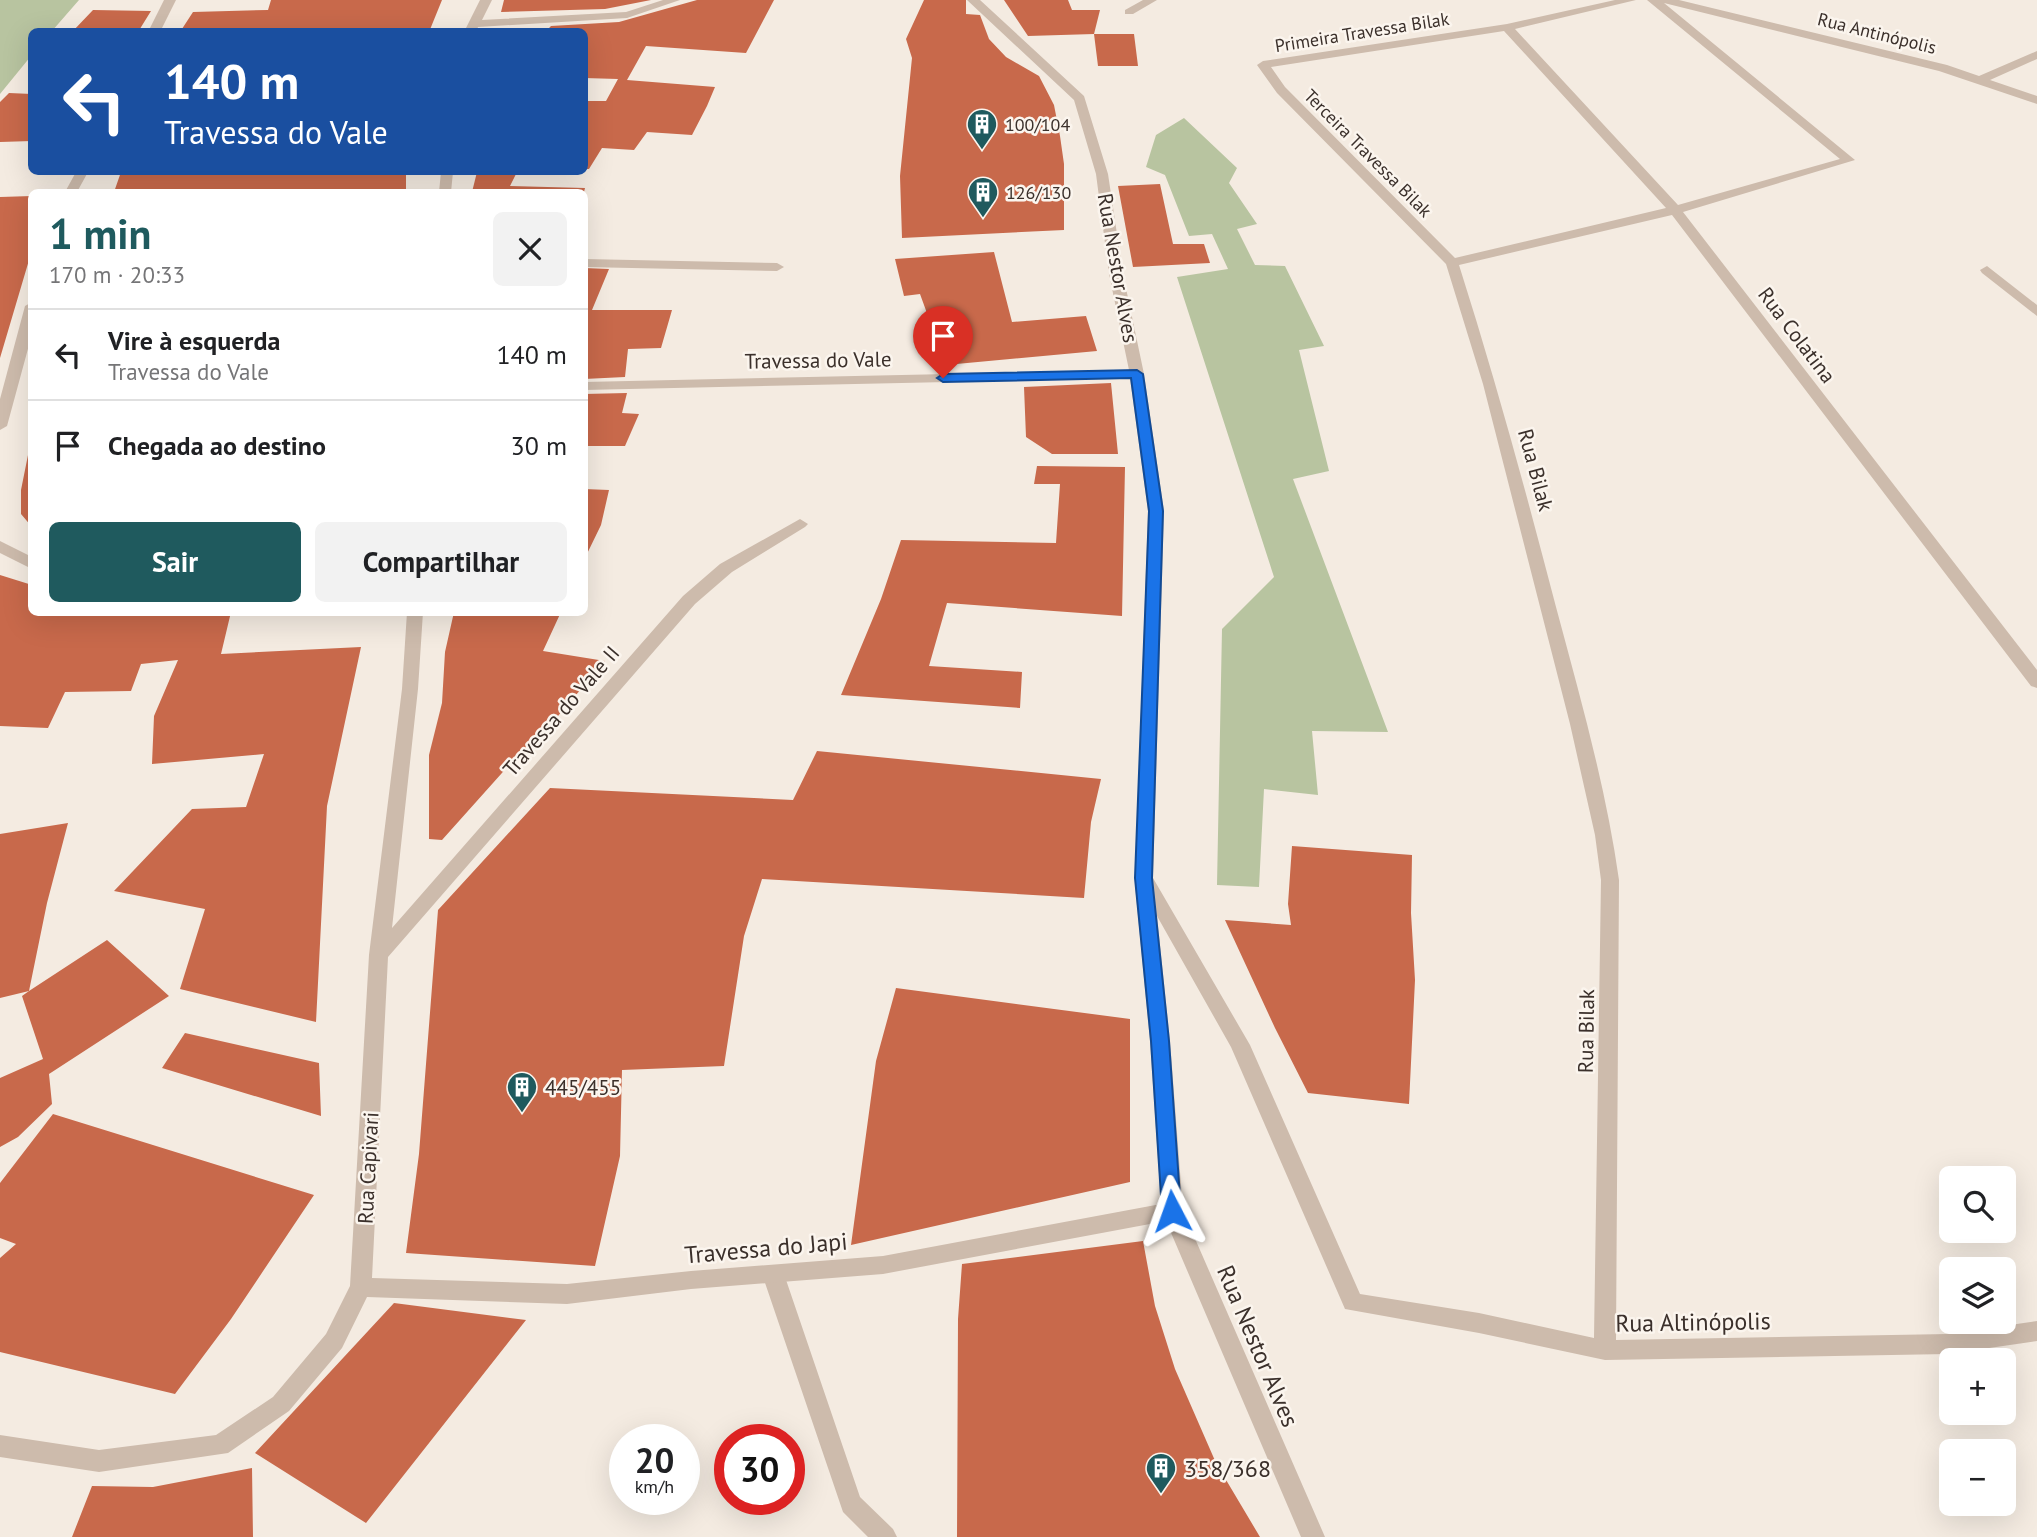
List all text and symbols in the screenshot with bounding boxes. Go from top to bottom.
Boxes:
street label: Primeira Travessa Bilak [1273,7,1451,57]
street label: Rua Antinópolis [1815,7,1939,59]
text: 140 m [164,49,299,113]
icon: left [49,56,140,147]
street label: Terceira Travessa Bilak [1299,84,1437,222]
building icon: 100/104 [965,107,999,151]
text: Travessa do Vale [164,111,388,153]
place label: 100/104 [1005,113,1070,136]
building icon: 126/130 [966,175,1000,219]
place label: 126/130 [1006,181,1071,204]
street label: Rua Nestor Alves [1092,191,1144,345]
text: 1 min [49,206,151,261]
button: close [493,212,567,286]
text: 170 m · 20:33 [49,260,185,289]
street label: Rua Colatina [1752,282,1842,388]
pin [913,306,973,378]
icon: arrive [924,317,962,355]
text: Vire à esquerda [108,324,280,357]
icon: left [49,336,87,374]
text: 140 m [496,338,567,371]
street label: Travessa do Vale [744,345,892,375]
text: Travessa do Vale [108,357,269,386]
street label: Rua Bilak [1512,426,1560,514]
icon: arrive [49,427,87,465]
text: Chegada ao destino [108,429,326,462]
text: 30 m [511,429,567,462]
button: Sair [49,522,301,602]
button: Compartilhar [315,522,567,602]
street label: Travessa do Vale II [497,640,625,782]
street label: Rua Bilak [1572,989,1600,1073]
building icon: 445/455 [505,1070,539,1114]
place label: 445/455 [545,1074,621,1101]
street label: Rua Capivari [352,1111,384,1225]
map controls [1939,1166,2016,1516]
button: search [1939,1166,2016,1243]
position arrow [1135,1174,1209,1248]
street label: Travessa do Japi [683,1225,849,1271]
button: layers [1939,1257,2016,1334]
street label: Rua Nestor Alves [1210,1260,1306,1432]
street label: Rua Altinópolis [1615,1305,1771,1339]
button: + [1939,1348,2016,1425]
speed limit sign: 30 [714,1424,805,1515]
text: 20 [635,1437,674,1483]
button: − [1939,1439,2016,1516]
building icon: 358/368 [1144,1451,1178,1495]
place label: 358/368 [1184,1453,1271,1484]
text: km/h [635,1475,674,1498]

